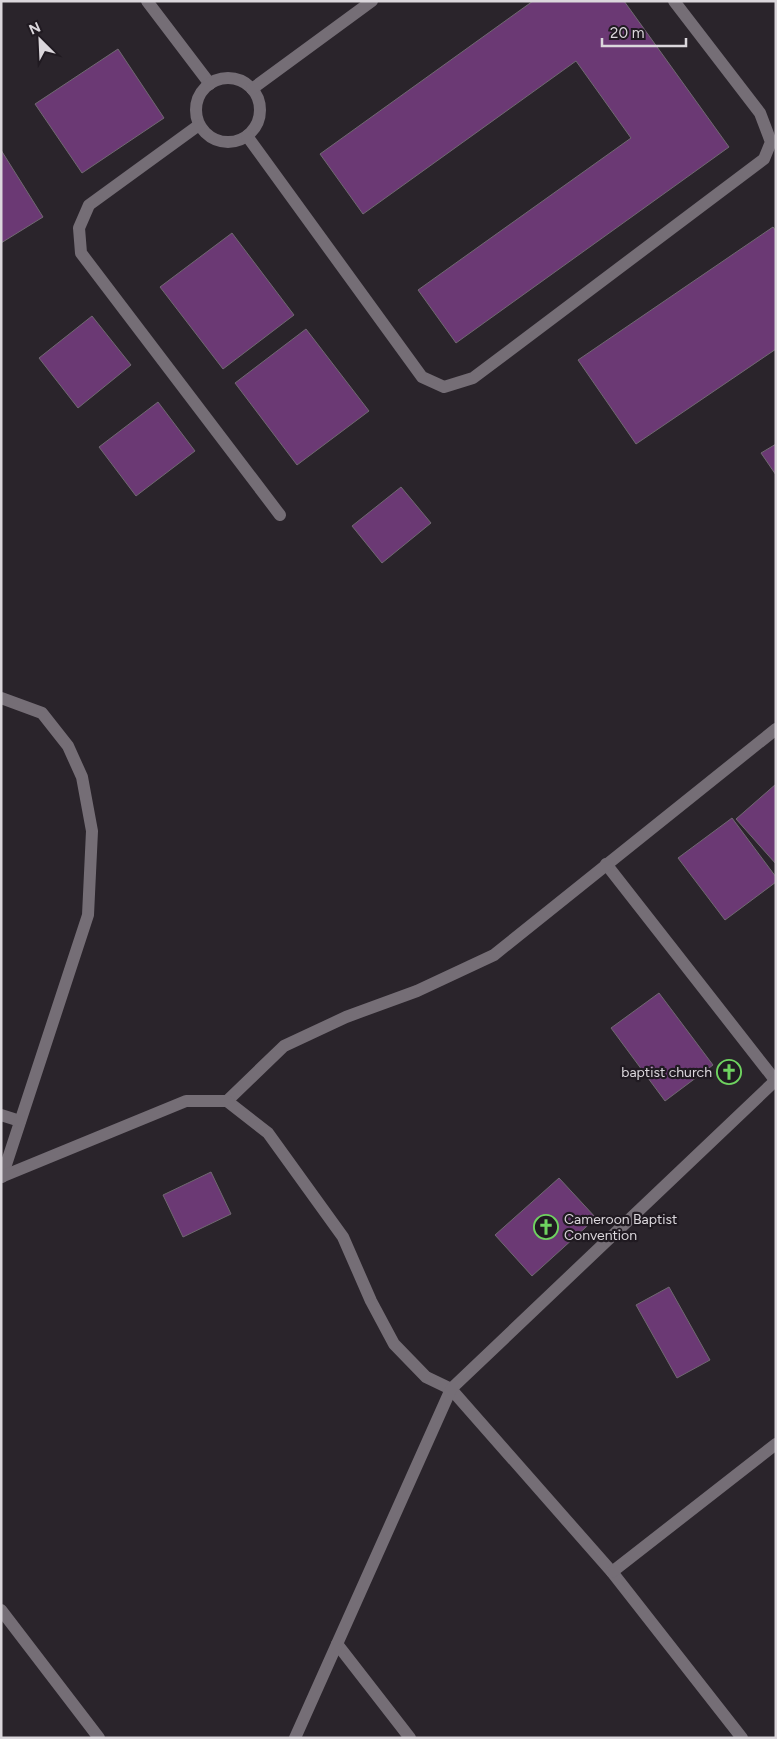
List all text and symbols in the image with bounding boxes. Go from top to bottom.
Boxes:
north arrow [15,15,65,65]
scale bar [602,15,686,47]
text: N [27,19,43,39]
text: 20 m [610,24,644,42]
church icon: baptist church [716,1059,742,1085]
place label: baptist church [621,1064,712,1081]
place label: Cameroon Baptist Convention [564,1211,677,1244]
church icon: Cameroon Baptist Convention [533,1214,559,1240]

